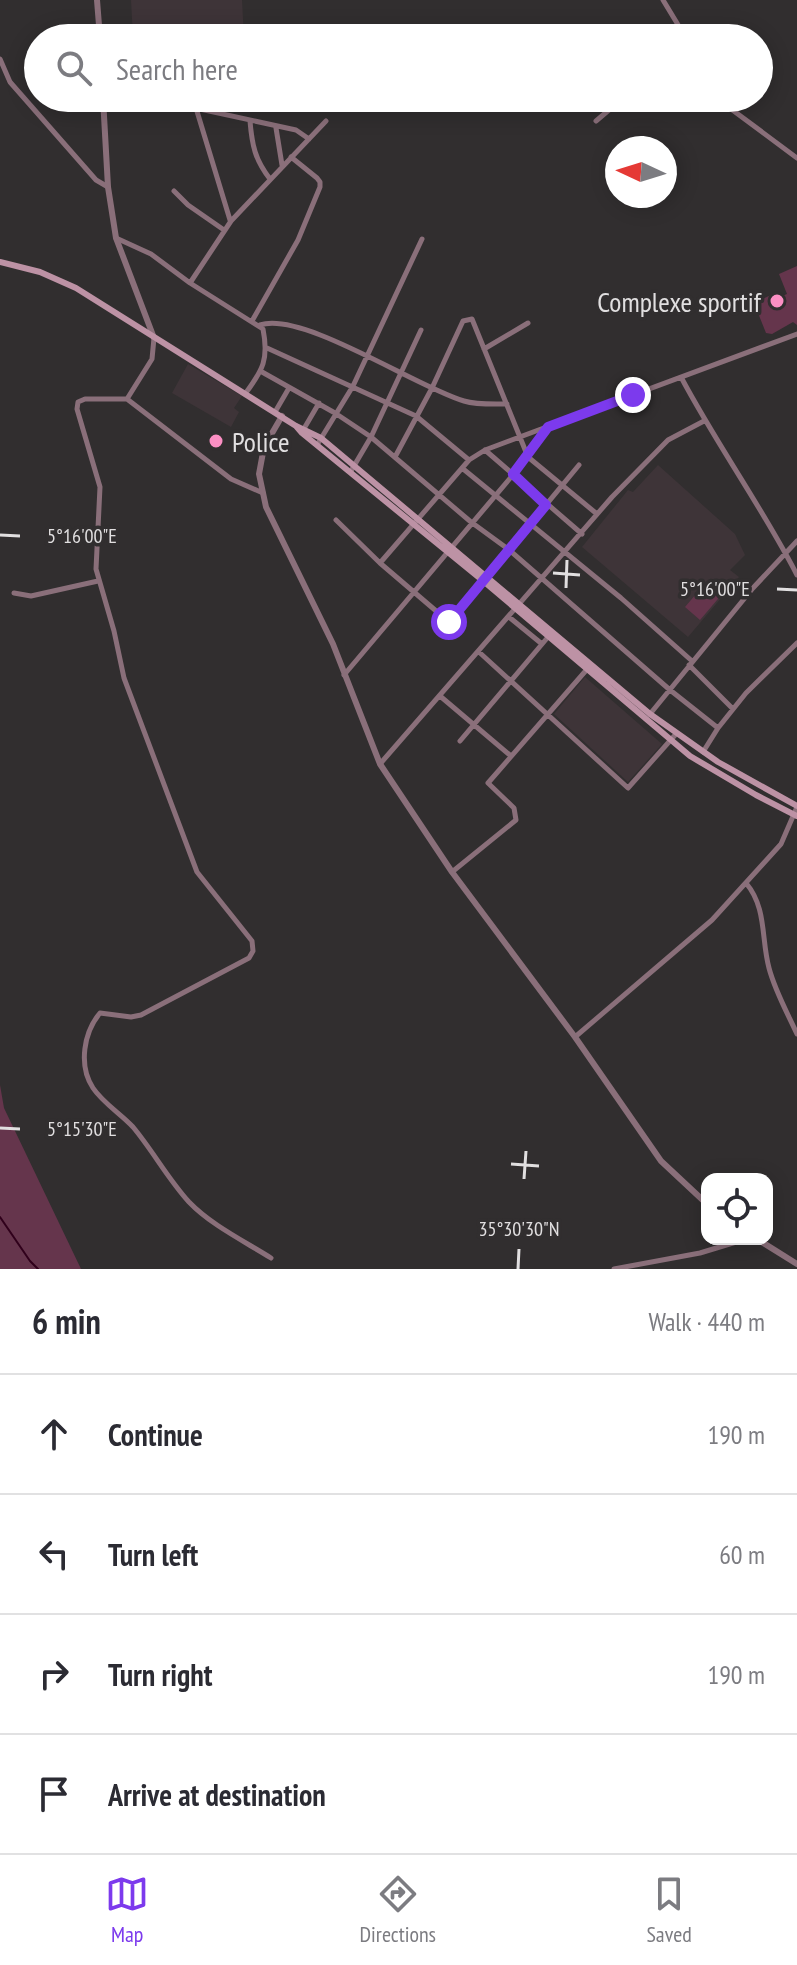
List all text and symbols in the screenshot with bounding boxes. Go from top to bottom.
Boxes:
search box [24,24,773,112]
icon: search [52,46,96,90]
text: Search here [116,49,238,88]
north arrow [605,136,677,208]
place label: Complexe sportif [597,283,763,320]
marker: Complexe sportif [768,292,786,310]
route end [615,377,651,413]
place label: Police [232,423,290,460]
marker: Police [207,432,225,450]
text: 5°16'00"E [47,523,117,549]
text: 5°16'00"E [680,576,750,602]
route start [431,604,467,640]
text: 5°15'30"E [47,1116,117,1142]
map controls [701,1173,773,1245]
button: locate [701,1173,773,1245]
text: 35°30'30"N [479,1216,559,1242]
text: 6 min [32,1299,101,1343]
text: Walk · 440 m [648,1305,765,1338]
icon: ahead [32,1412,76,1456]
text: Continue [108,1415,203,1454]
text: 190 m [707,1418,765,1451]
icon: left [32,1532,76,1576]
text: Turn left [108,1535,198,1574]
text: 60 m [719,1538,765,1571]
icon: right [32,1652,76,1696]
text: Turn right [108,1655,212,1694]
text: 190 m [707,1658,765,1691]
icon: arrive [32,1772,76,1816]
text: Arrive at destination [108,1775,326,1814]
tab: Map [105,1872,149,1948]
tab: Directions [360,1872,436,1948]
tab: Saved [646,1872,692,1948]

